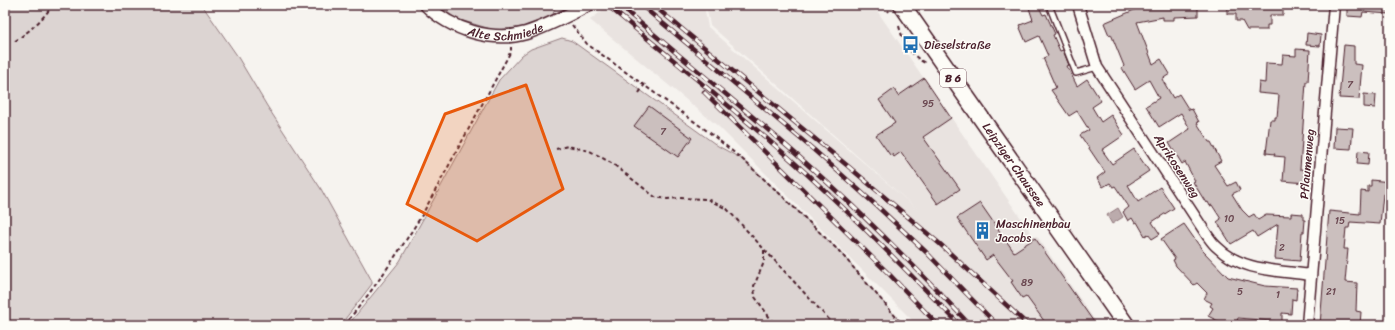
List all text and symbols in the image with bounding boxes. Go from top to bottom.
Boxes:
street label: Alte Schmiede [464,17,547,47]
place label: Dieselstraße [924,34,991,56]
bus stop icon: Dieselstraße [901,35,921,55]
road number: B 6 [940,69,966,87]
house number: 7 [1347,76,1354,94]
house number: 95 [922,95,934,113]
street label: Leipziger Chaussee [976,118,1051,212]
house number: 7 [660,123,667,141]
street label: Aprikosenweg [1147,128,1206,203]
street label: Pflaumenweg [1293,128,1321,200]
house number: 10 [1224,210,1234,228]
house number: 15 [1335,212,1345,230]
place label: Maschinenbau Jacobs [995,213,1071,249]
building icon: Maschinenbau Jacobs [973,221,993,241]
house number: 2 [1279,239,1285,257]
house number: 89 [1021,274,1033,292]
house number: 5 [1237,283,1243,301]
house number: 21 [1326,283,1336,301]
house number: 1 [1276,286,1280,304]

